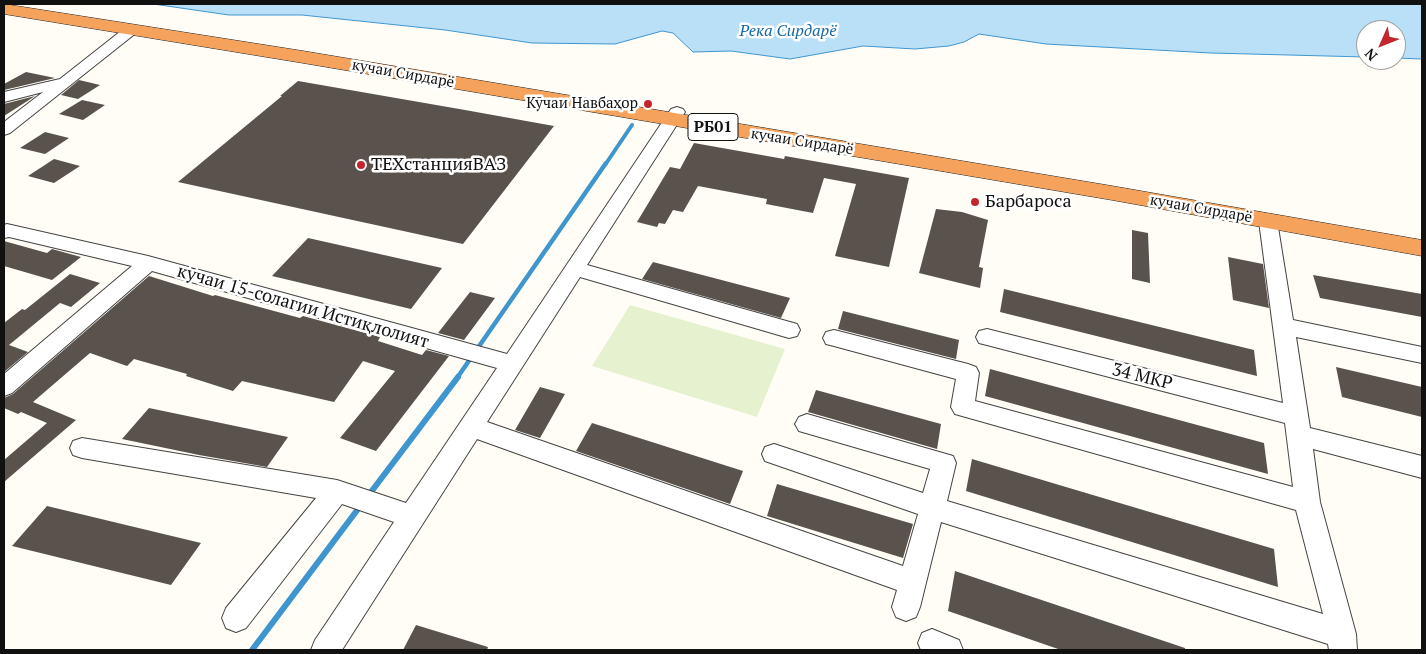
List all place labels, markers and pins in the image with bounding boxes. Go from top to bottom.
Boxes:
place label: Кӯчаи Навбаҳор [526,95,638,113]
marker: Кӯчаи Навбаҳор [642,98,654,110]
place label: ТЕХстанцияВАЗ [371,154,506,176]
marker: ТЕХстанцияВАЗ [355,159,367,171]
place label: Барбароса [985,191,1072,213]
marker: Барбароса [969,196,981,208]

